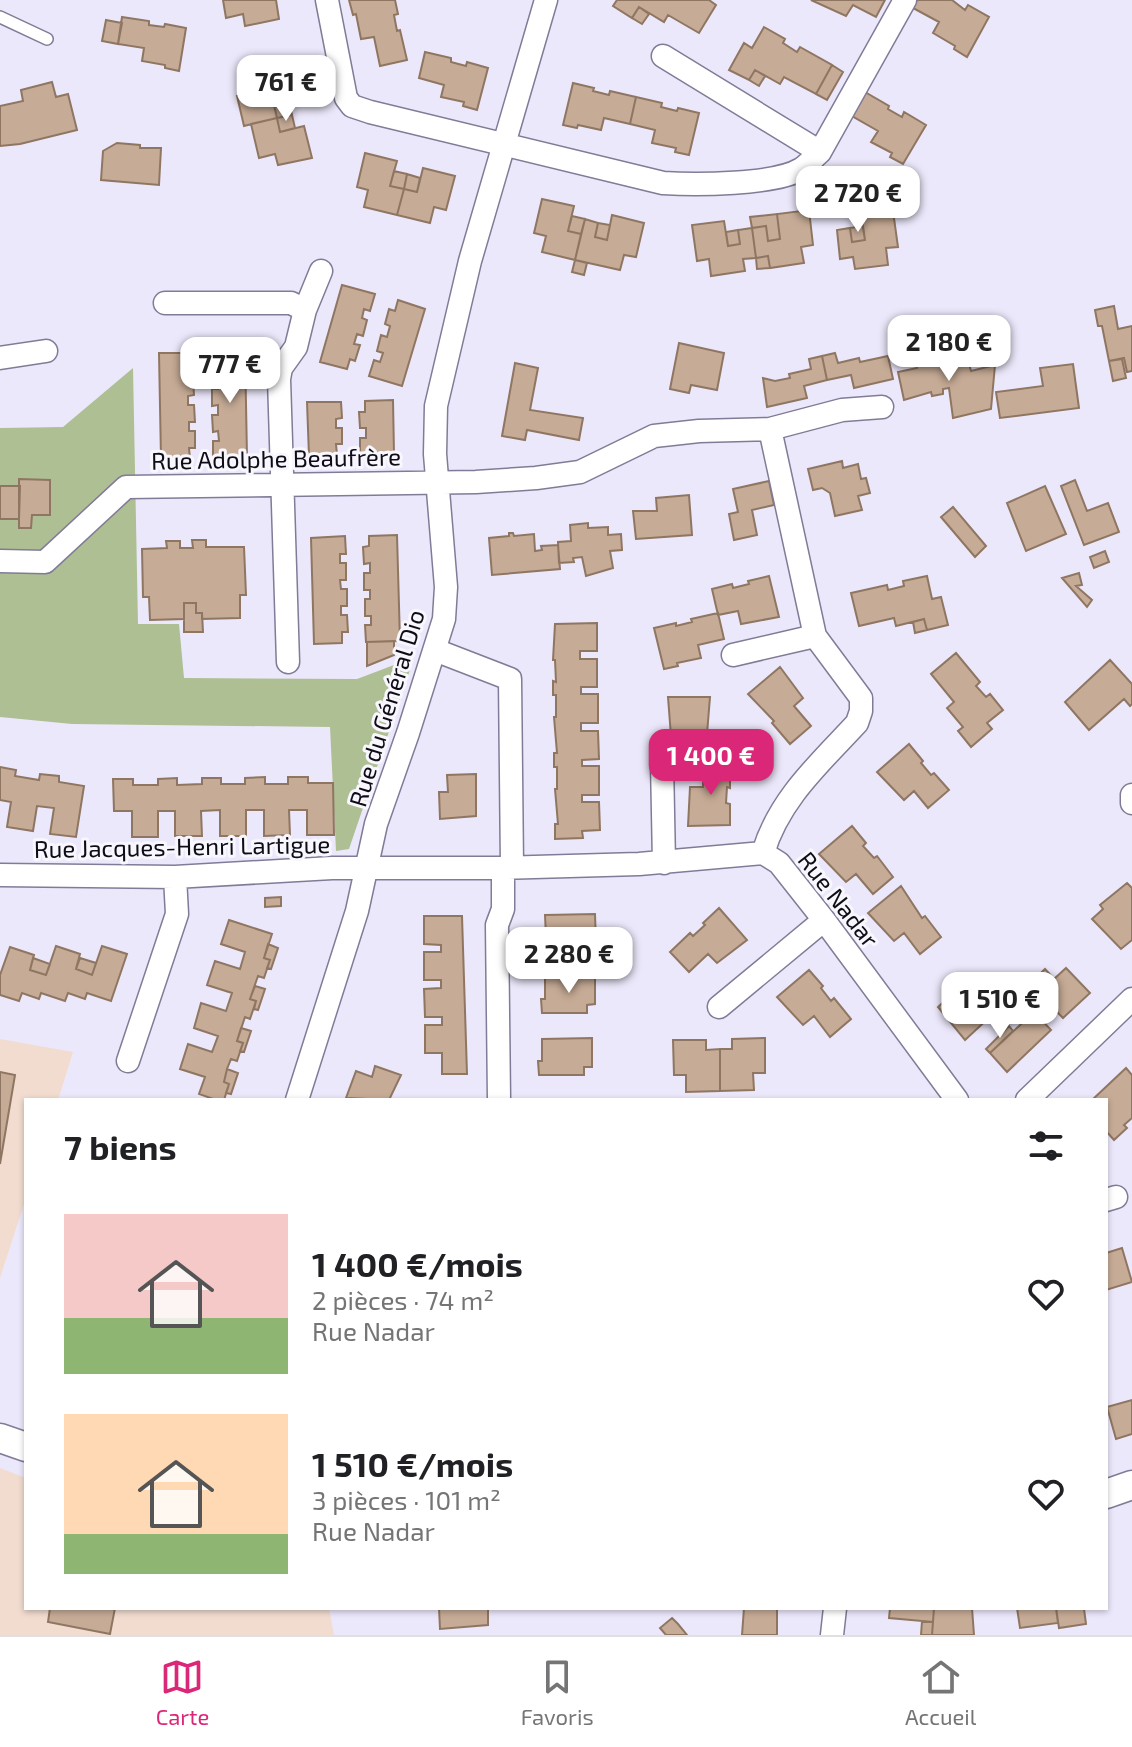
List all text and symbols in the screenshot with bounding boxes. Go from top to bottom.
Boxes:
pin: 761 € [230,55,342,123]
text: 761 € [255,65,317,96]
pin: 2 720 € [784,166,932,234]
text: 2 720 € [814,176,902,207]
pin: 2 180 € [875,315,1023,383]
text: 2 180 € [906,325,992,356]
pin: 777 € [174,337,286,405]
text: 777 € [198,347,262,378]
street label: Rue Adolphe Beaufrère [151,441,401,475]
street label: Rue du Général Dio [342,606,430,810]
pin: 1 400 € [637,729,785,797]
text: 1 400 € [667,739,755,770]
street label: Rue Jacques-Henri Lartigue [34,829,330,863]
street label: Rue Nadar [793,845,886,953]
pin: 2 280 € [495,927,643,995]
text: 2 280 € [524,937,614,968]
pin: 1 510 € [926,972,1074,1040]
text: 1 510 € [959,982,1041,1013]
icon: filters [1024,1124,1068,1168]
text: 7 biens [64,1126,177,1167]
text: 1 400 €/mois [312,1243,523,1284]
icon: home [128,1246,224,1342]
icon: heart [1024,1272,1068,1316]
text: 2 pièces · 74 m² [312,1284,494,1315]
text: Rue Nadar [312,1315,435,1346]
text: 1 510 €/mois [312,1443,513,1484]
icon: home [128,1446,224,1542]
icon: heart [1024,1472,1068,1516]
text: 3 pièces · 101 m² [312,1484,501,1515]
text: Rue Nadar [312,1515,435,1546]
tab: Carte [156,1655,209,1729]
tab: Favoris [521,1655,594,1729]
tab: Accueil [905,1655,976,1729]

